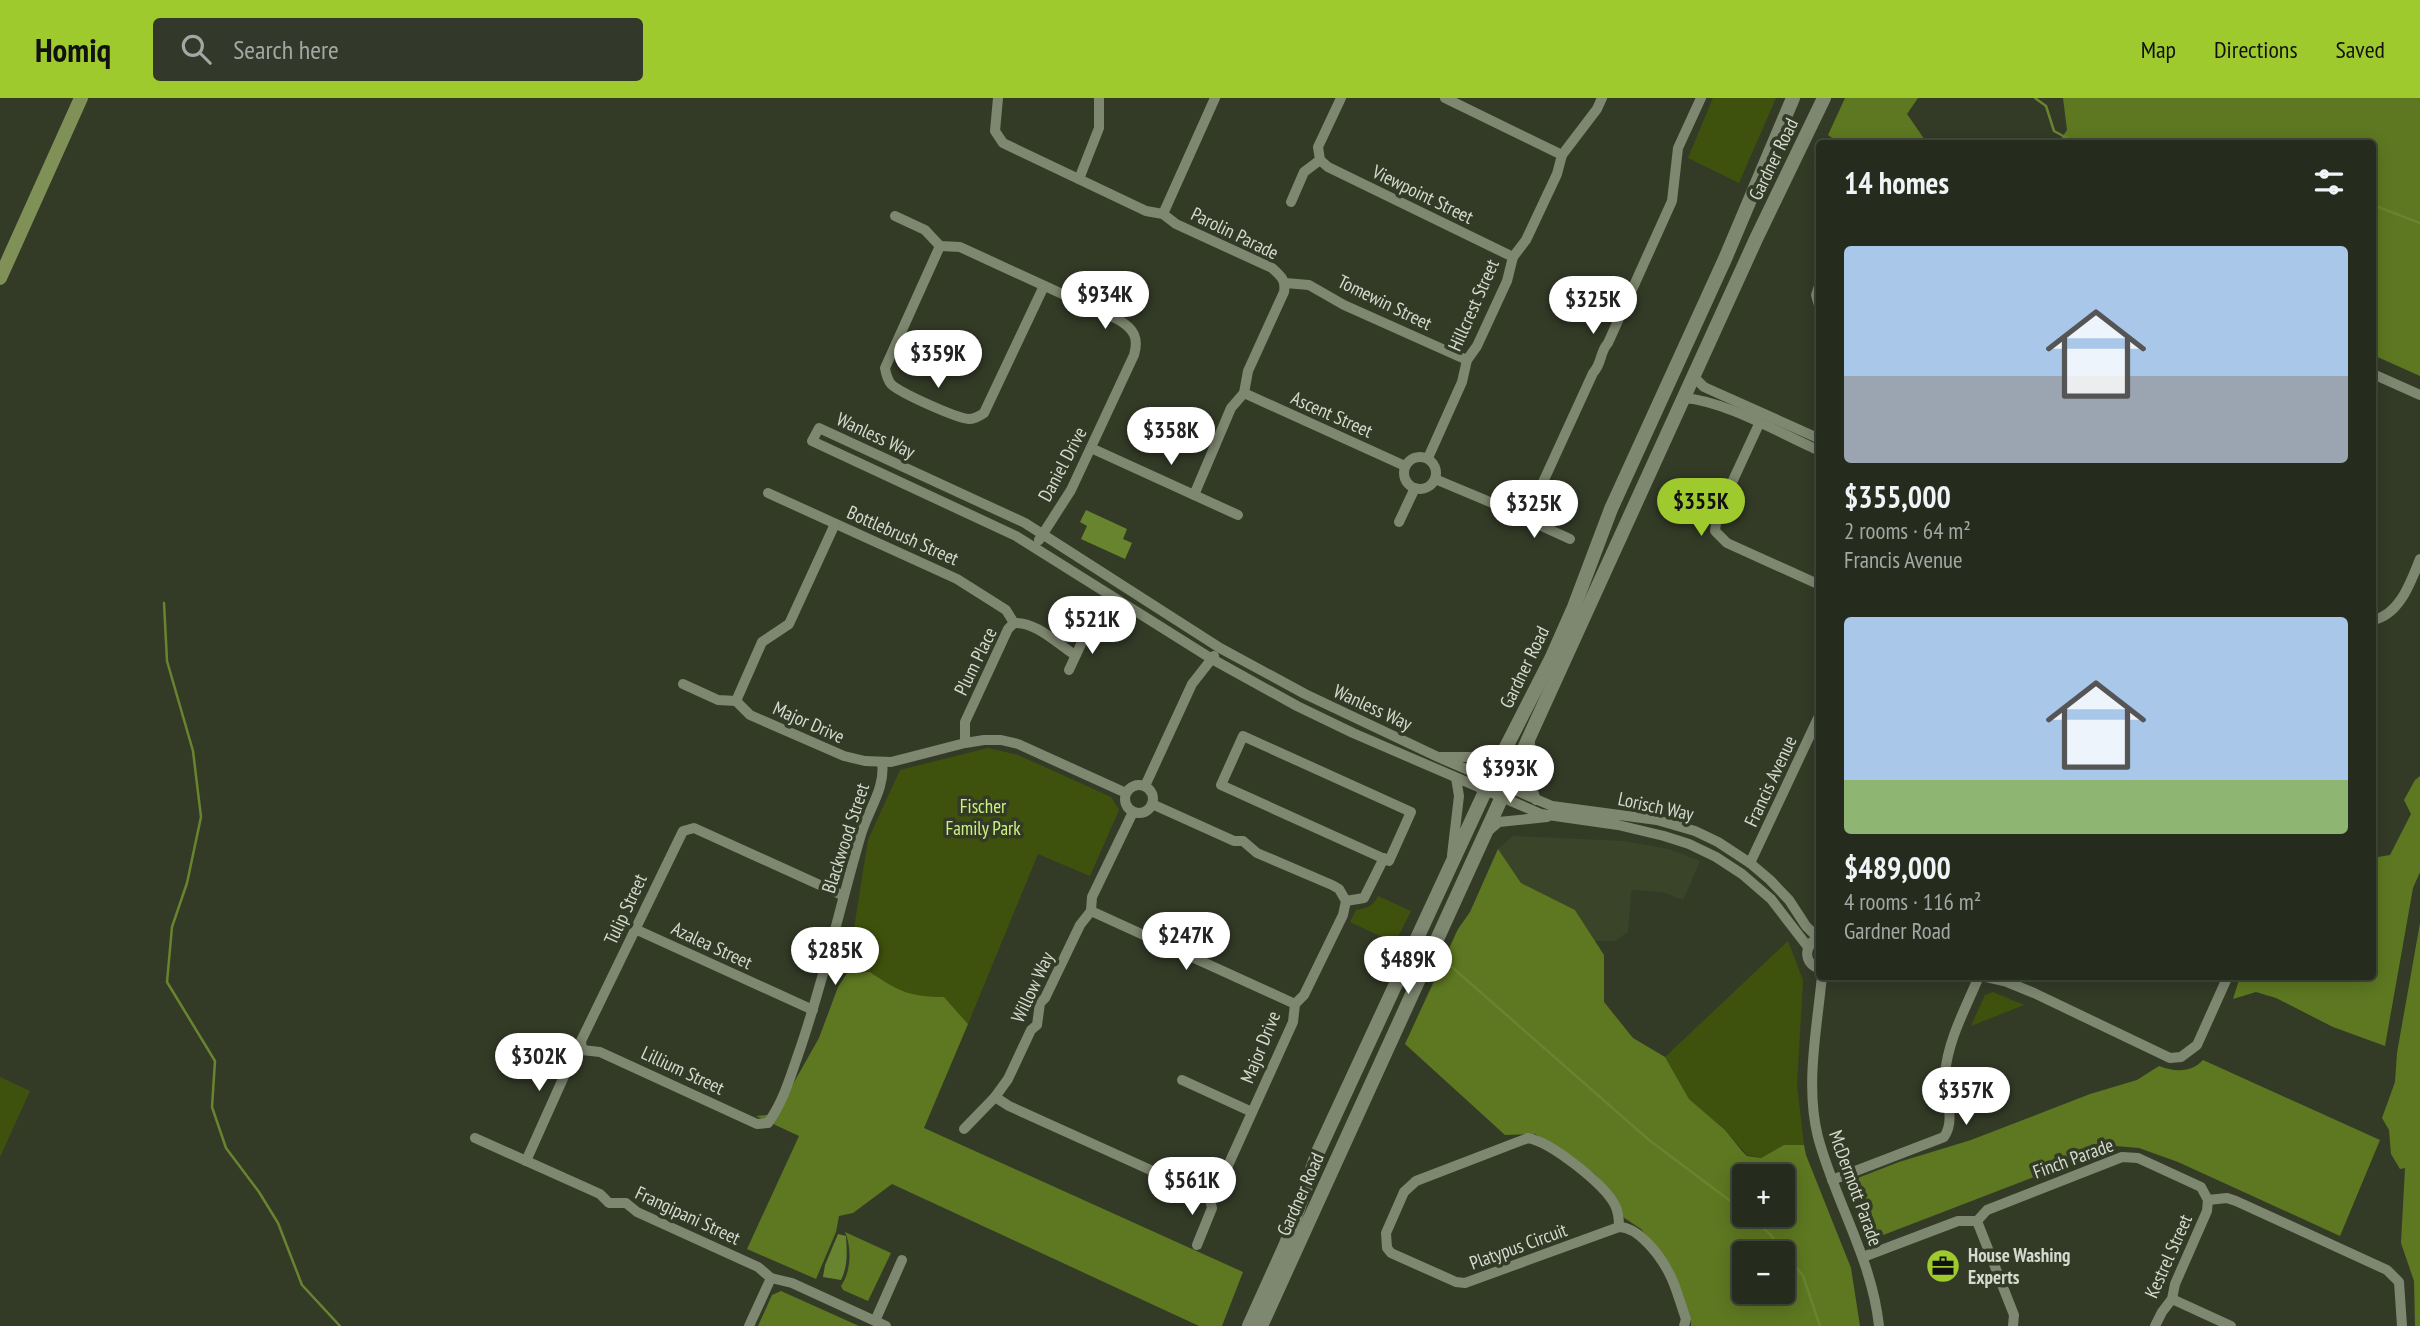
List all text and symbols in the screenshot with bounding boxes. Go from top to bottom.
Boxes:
search box [153,18,643,81]
text: Homiq [35,28,111,71]
icon: search [177,30,215,68]
text: Search here [233,33,339,66]
text: Map [2141,34,2176,65]
text: Directions [2214,34,2298,65]
text: Saved [2336,34,2385,65]
street label: Gardner Road [1743,114,1803,204]
street label: Viewpoint Street [1368,159,1478,229]
text: 14 homes [1844,163,1949,202]
icon: filters [2310,163,2348,201]
street label: Parolin Parade [1187,201,1283,265]
street label: Hillcrest Street [1442,255,1504,355]
street label: Tomewin Street [1334,269,1437,335]
pin: $934K [1056,272,1154,331]
pin: $325K [1544,276,1642,336]
text: $934K [1077,279,1133,308]
text: $325K [1565,284,1621,313]
icon: home [2033,291,2159,417]
pin: $359K [889,330,987,390]
text: $359K [910,338,966,367]
street label: Ascent Street [1288,385,1377,443]
street label: Wanless Way [833,406,920,464]
pin: $358K [1122,408,1220,467]
text: $358K [1143,415,1199,444]
street label: Daniel Drive [1032,423,1092,505]
text: $355,000 [1844,477,1951,516]
pin: $355K [1652,478,1750,538]
pin: $325K [1485,480,1583,540]
text: $355K [1673,486,1729,515]
text: $325K [1506,488,1562,517]
street label: Bottlebrush Street [843,500,963,571]
text: 2 rooms · 64 m² [1844,516,1971,545]
text: Francis Avenue [1844,545,1962,574]
pin: $521K [1043,596,1141,656]
text: $521K [1064,604,1120,633]
street label: Gardner Road [1494,622,1554,712]
street label: Plum Place [948,623,1002,699]
icon: home [2033,662,2159,788]
street label: Wanless Way [1330,678,1417,736]
street label: Major Drive [770,696,849,748]
street label: Francis Avenue [1738,731,1802,830]
pin: $393K [1461,746,1559,805]
text: $393K [1482,753,1538,782]
street label: Blackwood Street [816,779,874,896]
street label: Lorisch Way [1616,786,1697,826]
park label: Fischer Family Park [945,794,1021,840]
text: $489,000 [1844,848,1951,887]
street label: Tulip Street [598,869,652,948]
text: 4 rooms · 116 m² [1844,887,1981,916]
pin: $247K [1137,912,1235,972]
street label: Azalea Street [668,916,757,974]
text: Gardner Road [1844,916,1951,945]
text: $247K [1158,920,1214,949]
pin: $285K [786,928,884,987]
text: $285K [807,935,863,964]
pin: $489K [1359,936,1457,996]
text: $489K [1380,944,1436,973]
street label: Willow Way [1005,947,1059,1026]
street label: Major Drive [1235,1007,1285,1087]
pin: $302K [490,1034,588,1093]
street label: Lillium Street [638,1040,729,1100]
text: $302K [511,1041,567,1070]
pin: $357K [1917,1068,2015,1127]
text: $357K [1938,1075,1994,1104]
street label: McDermott Parade [1824,1127,1888,1249]
street label: Finch Parade [2029,1132,2117,1184]
street label: Gardner Road [1271,1149,1329,1239]
pin: $561K [1143,1158,1241,1217]
map controls [1732,1164,1795,1304]
button: + [1732,1164,1795,1227]
text: $561K [1164,1165,1220,1194]
street label: Frangipani Street [632,1180,745,1250]
street label: Kestrel Street [2139,1210,2197,1302]
street label: Platypus Circuit [1466,1217,1571,1275]
button: − [1732,1241,1795,1304]
place label: House Washing Experts [1968,1243,2070,1289]
office icon: House Washing Experts [1924,1247,1962,1285]

